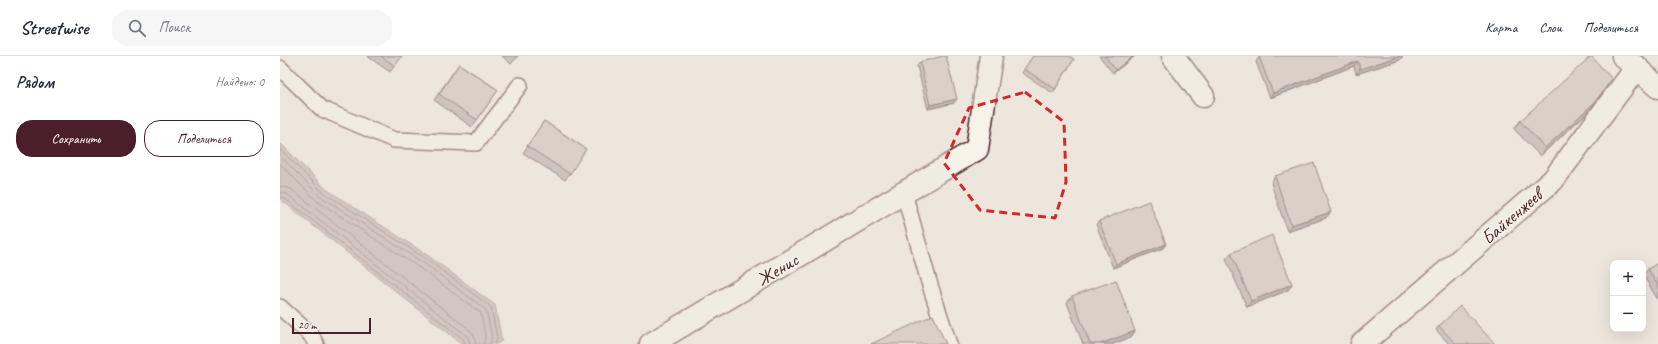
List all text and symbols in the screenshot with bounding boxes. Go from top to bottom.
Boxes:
search box [112,10,392,46]
text: Streetwise [20,16,88,40]
icon: search [126,17,148,39]
text: Поиск [158,18,190,37]
text: Карта [1485,19,1517,36]
text: Слои [1539,19,1562,36]
text: Поделиться [1584,19,1638,36]
text: Рядом [16,72,54,93]
text: Найдено: 0 [216,74,264,90]
button: Сохранить [16,120,136,157]
button: Поделиться [144,120,264,157]
street label: Байкенжеев [1476,181,1550,250]
street label: Женис [752,247,804,292]
map controls [1610,260,1646,332]
button: + [1610,260,1646,296]
button: − [1610,296,1646,332]
scale bar [292,316,371,335]
text: 20 m [298,318,317,332]

